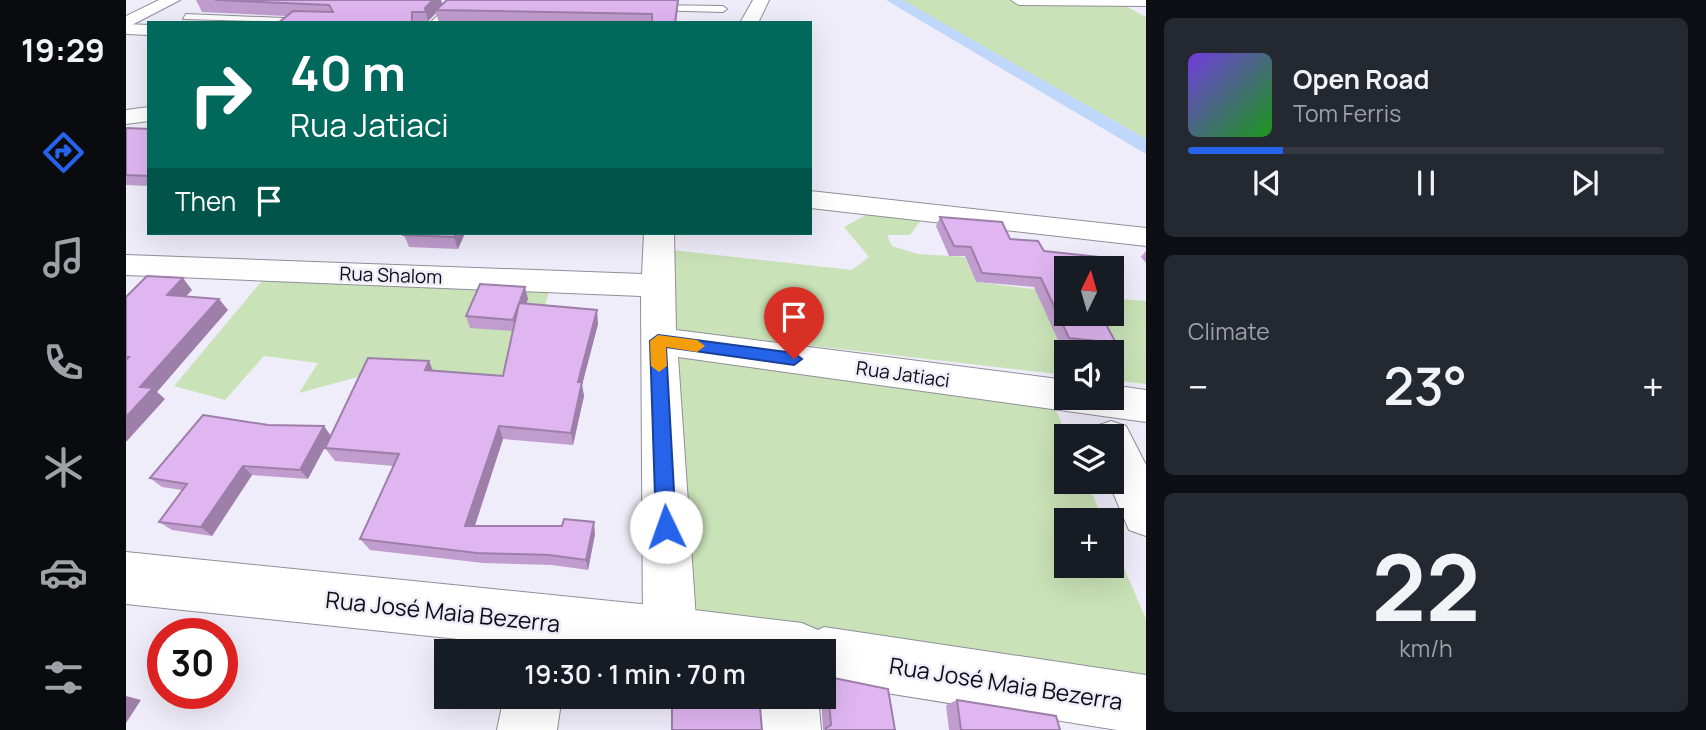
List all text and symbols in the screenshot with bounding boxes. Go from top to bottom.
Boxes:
text: 19:29 [21,28,105,72]
text: 40 m [290,39,406,106]
icon: right [175,49,266,140]
text: Open Road [1293,61,1429,97]
text: Tom Ferris [1293,97,1401,129]
text: Rua Jatiaci [290,103,449,147]
icon: directions [39,128,88,177]
icon: previous [1248,164,1286,202]
icon: pause [1407,164,1445,202]
icon: next [1566,164,1604,202]
icon: arrive [250,182,288,220]
text: Then [175,183,236,219]
icon: music [39,233,88,282]
north arrow [1054,256,1124,326]
map controls [1054,256,1124,578]
street label: Rua Shalom [339,260,443,290]
pin [764,287,824,359]
icon: arrive [775,298,813,336]
text: Climate [1188,315,1270,347]
icon: phone [39,338,88,387]
button: sound [1054,340,1124,410]
text: 23° [1383,350,1467,421]
street label: Rua Jatiaci [855,355,951,393]
text: − [1188,360,1209,412]
text: + [1642,360,1664,412]
button: layers [1054,424,1124,494]
icon: climate [39,443,88,492]
position arrow [629,490,703,564]
button: + [1054,508,1124,578]
text: 22 [1372,524,1480,648]
icon: car [39,548,88,597]
street label: Rua José Maia Bezerra [324,583,562,639]
speed limit sign: 30 [147,618,238,709]
text: km/h [1399,632,1453,664]
street label: Rua José Maia Bezerra [887,649,1125,717]
icon: filters [39,653,88,702]
text: 19:30 · 1 min · 70 m [524,656,746,692]

